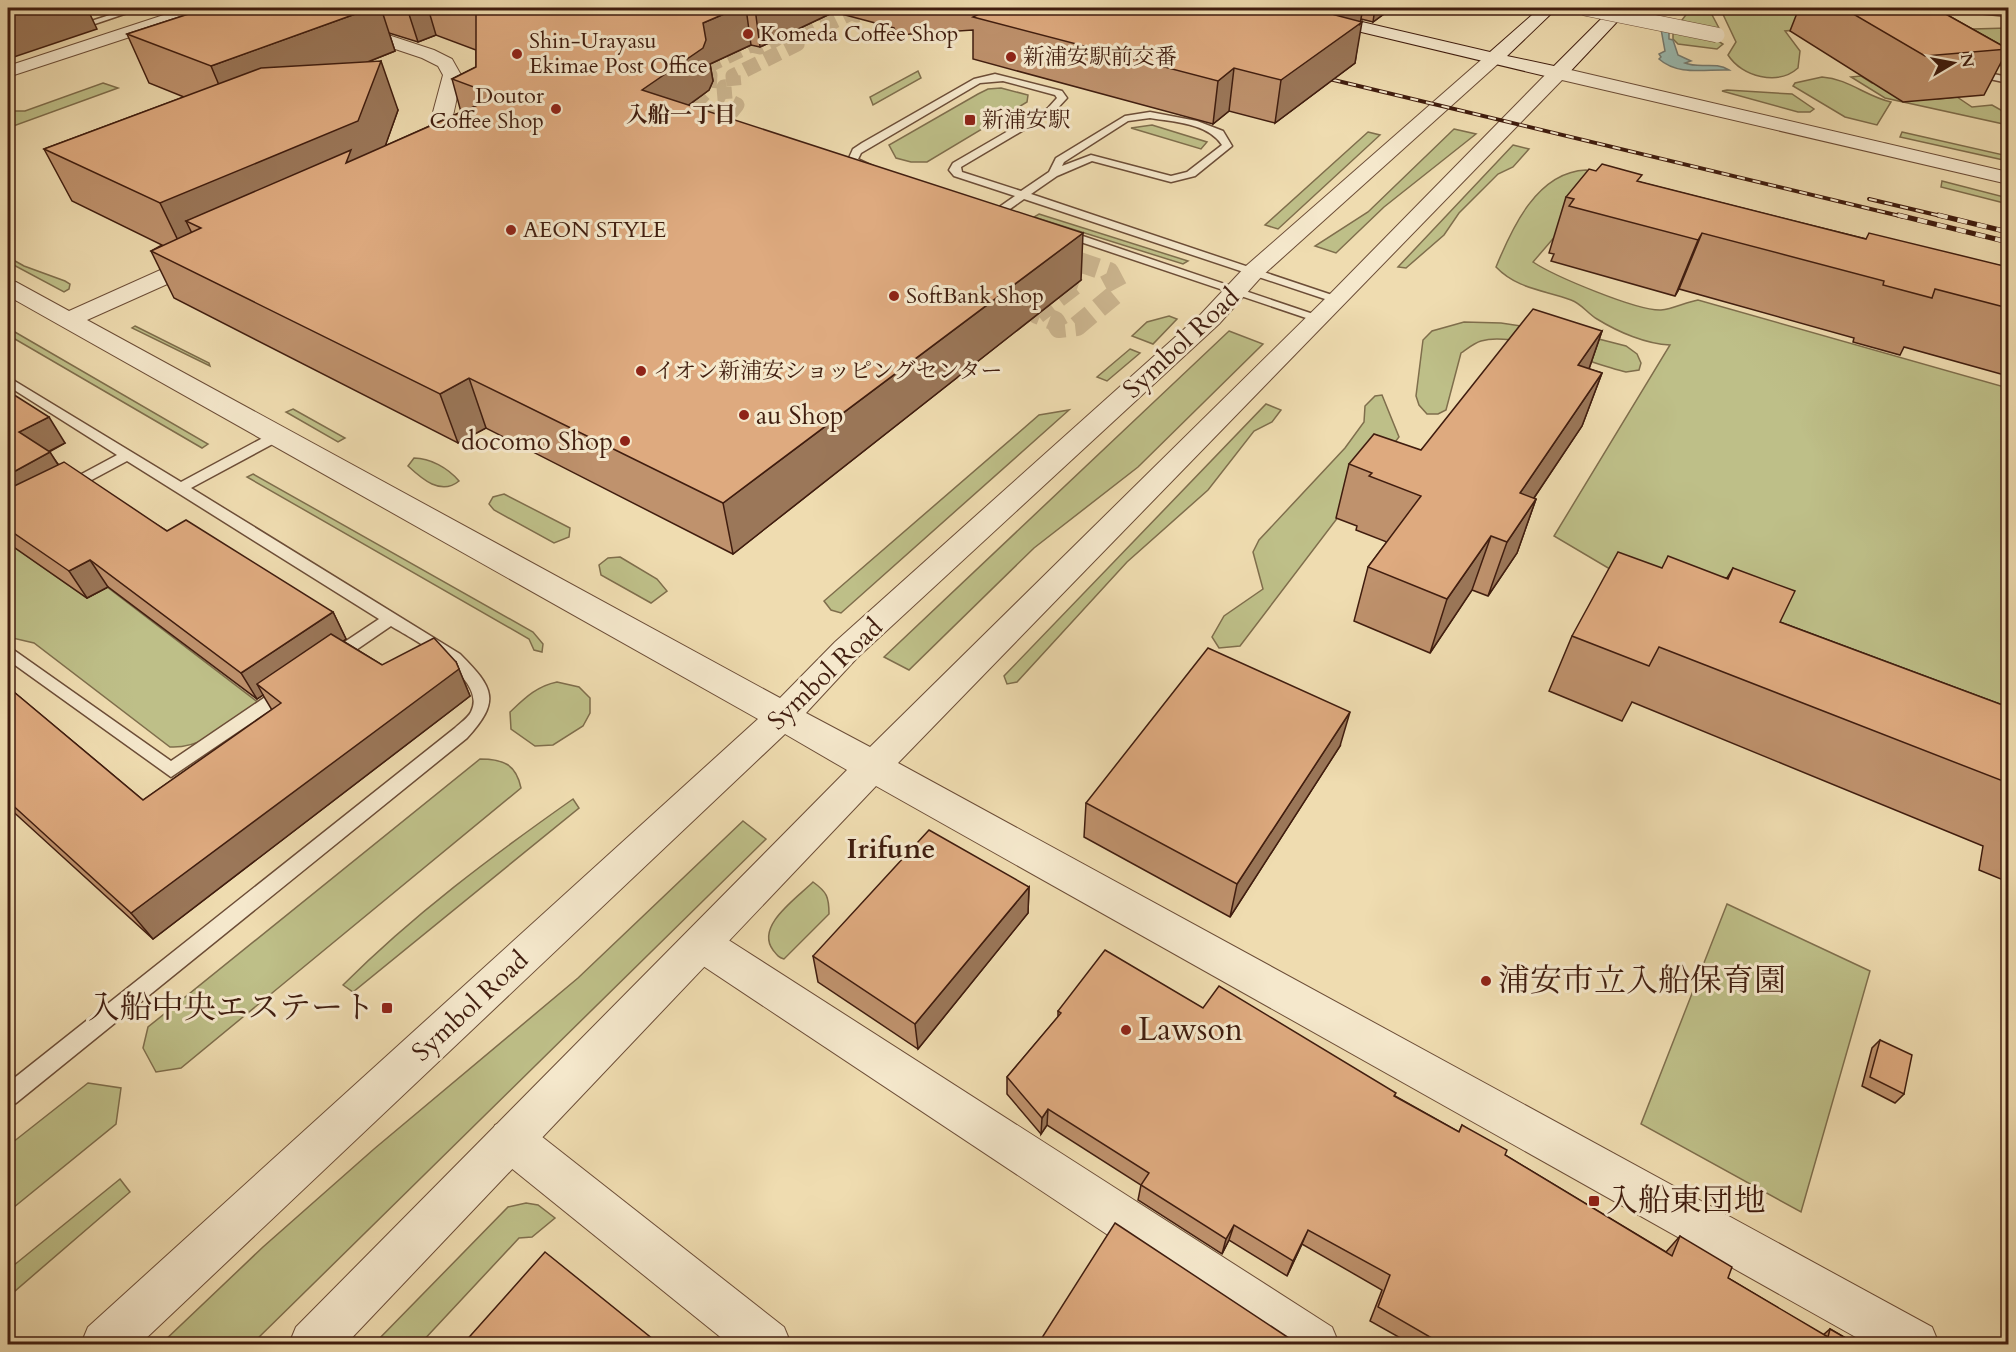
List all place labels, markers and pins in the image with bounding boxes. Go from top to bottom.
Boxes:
place label: Komeda Coffee Shop [760,19,959,49]
place label: Shin-Urayasu Ekimae Post Office [529,26,708,81]
marker: Komeda Coffee Shop [741,27,755,41]
place label: 新浦安駅前交番 [1023,42,1177,72]
marker: Shin-Urayasu Ekimae Post Office [510,47,524,61]
marker: 新浦安駅前交番 [1004,50,1018,64]
place label: Doutor Coffee Shop [429,81,545,136]
marker: Doutor Coffee Shop [549,102,563,116]
place label: 新浦安駅 [982,105,1070,135]
marker: 新浦安駅 [963,113,977,127]
place label: AEON STYLE [523,215,666,245]
marker: AEON STYLE [504,223,518,237]
place label: SoftBank Shop [906,281,1044,311]
marker: SoftBank Shop [887,289,901,303]
place label: イオン新浦安ショッピングセンター [653,356,1003,386]
marker: イオン新浦安ショッピングセンター [634,364,648,378]
place label: au Shop [756,398,844,433]
marker: au Shop [737,408,751,422]
place label: docomo Shop [461,424,613,459]
marker: docomo Shop [618,434,632,448]
place label: 浦安市立入船保育園 [1498,959,1786,1003]
marker: 浦安市立入船保育園 [1479,974,1493,988]
place label: 入船中央エステート [88,986,375,1030]
marker: 入船中央エステート [380,1001,394,1015]
place label: Lawson [1138,1008,1243,1052]
marker: Lawson [1119,1023,1133,1037]
place label: 入船東団地 [1606,1179,1766,1223]
marker: 入船東団地 [1587,1194,1601,1208]

